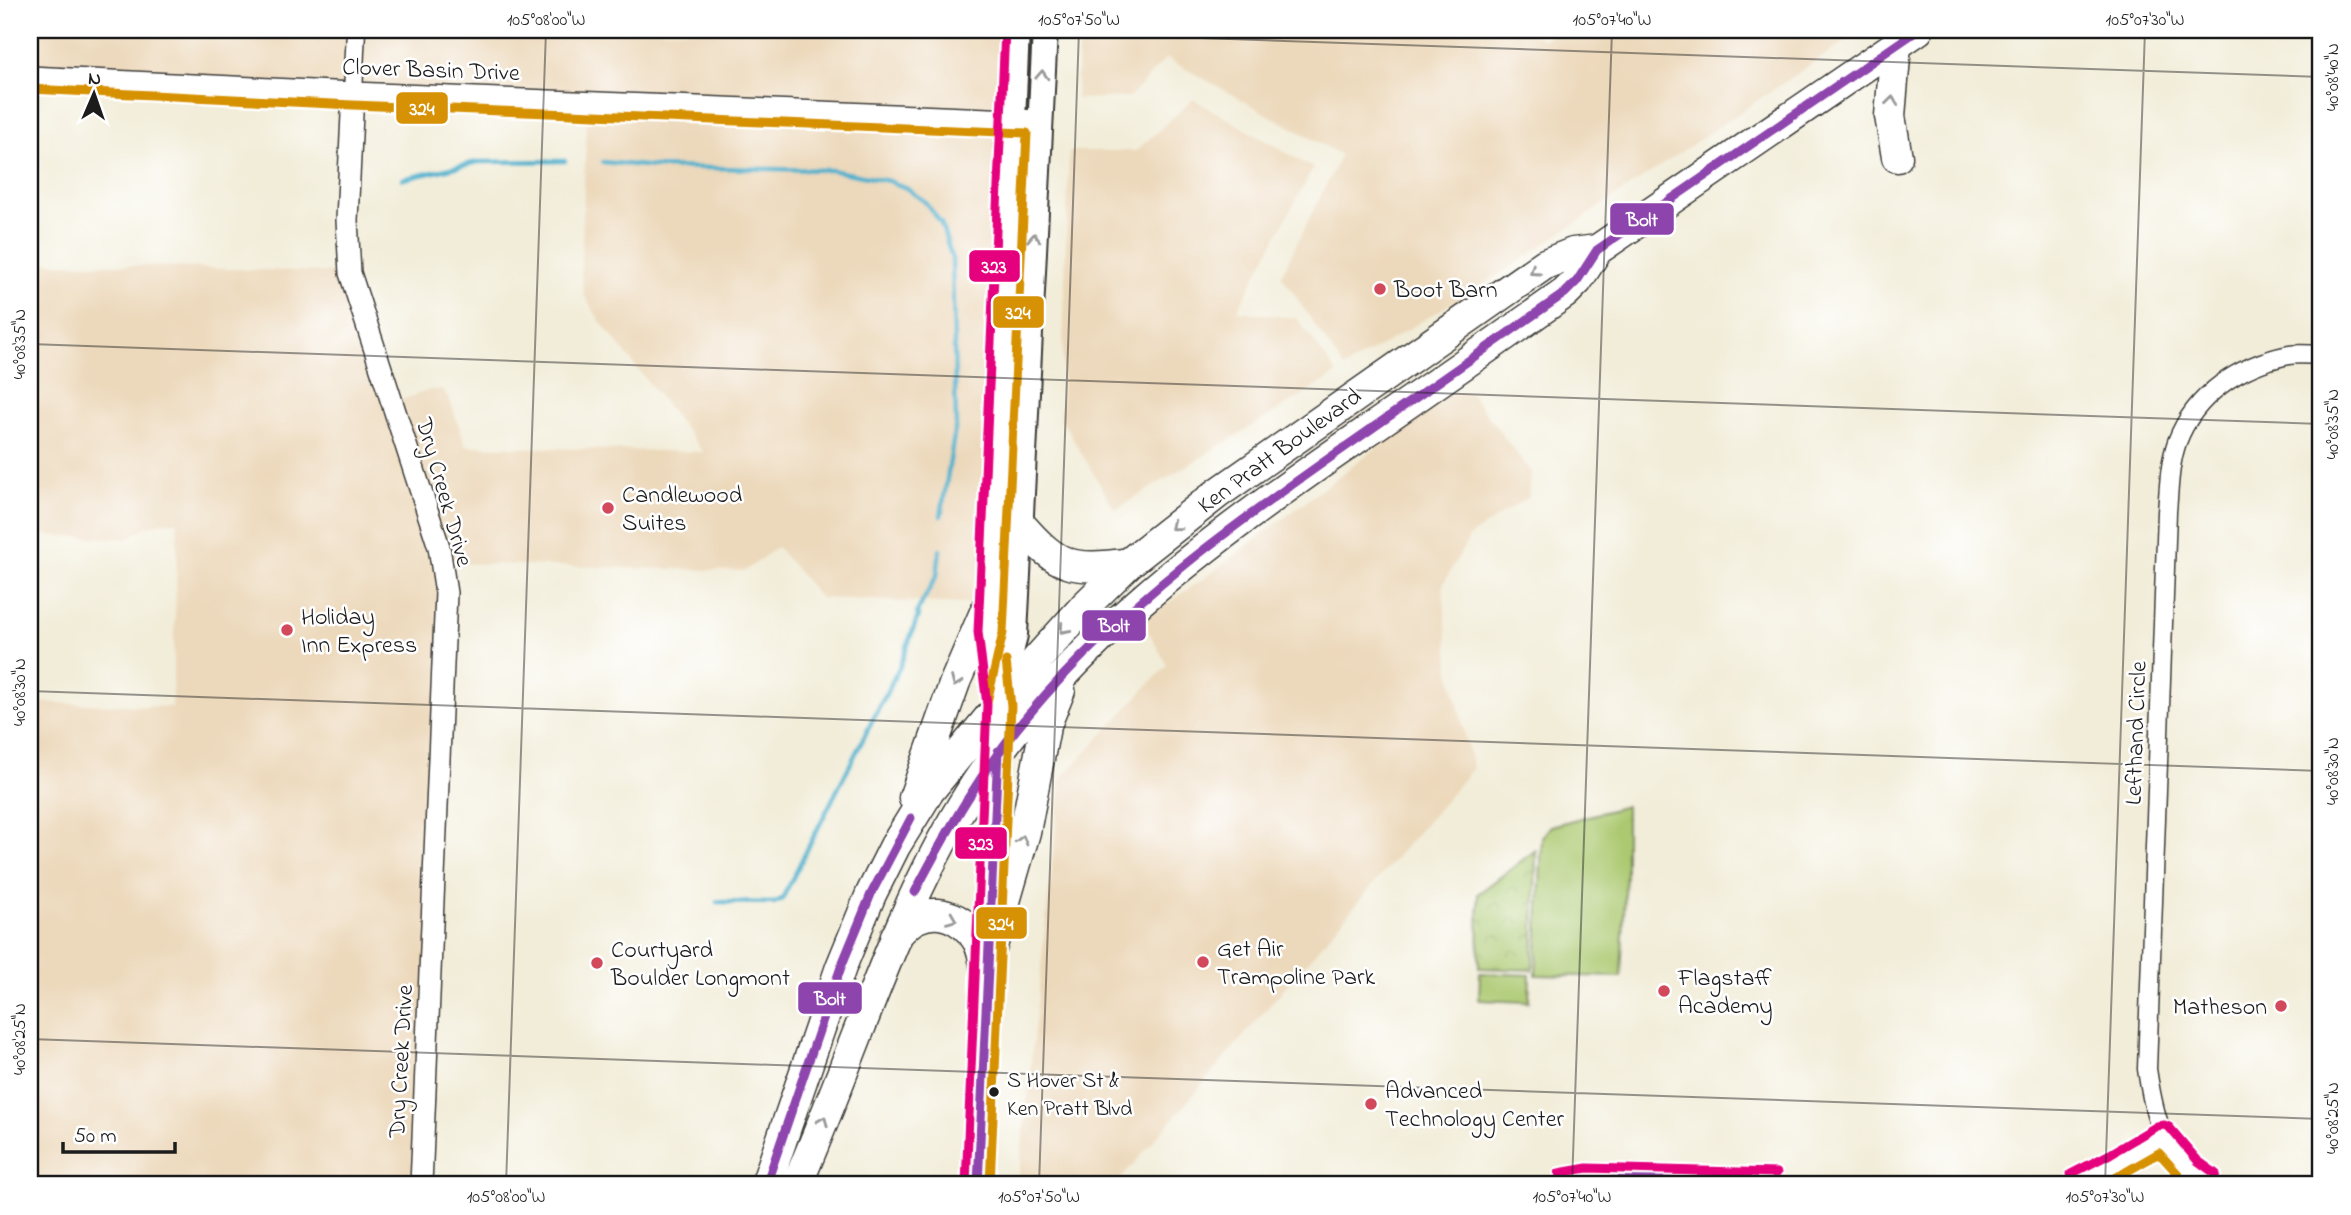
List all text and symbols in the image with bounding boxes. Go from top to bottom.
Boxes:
text: 105°08'00"W [507,8,585,34]
text: 105°07'50"W [1038,8,1120,34]
text: 105°07'40"W [1572,8,1652,34]
text: 105°07'30"W [2105,8,2185,34]
text: 40°08'40"N [2321,43,2347,111]
street label: Clover Basin Drive [342,51,520,92]
north arrow [60,60,130,130]
text: N [88,66,102,93]
one-way arrow [1035,69,1050,80]
line badge: 324 [395,91,449,125]
one-way arrow [1884,96,1899,107]
text: 324 [408,97,435,124]
line badge: Bolt [1609,202,1675,236]
text: Bolt [1625,208,1658,235]
one-way arrow [1027,233,1042,244]
line badge: 323 [968,249,1021,283]
text: 323 [980,255,1007,282]
one-way arrow [1529,263,1542,276]
place label: Boot Barn [1393,274,1498,309]
marker: Boot Barn [1372,281,1388,297]
line badge: 324 [992,295,1045,329]
text: 324 [1004,301,1031,328]
text: 40°08'35"N [8,309,34,379]
street label: Ken Pratt Boulevard [1191,380,1370,524]
text: 40°08'35"N [2321,389,2347,459]
street label: Dry Creek Drive [403,413,481,572]
place label: Candlewood Suites [622,479,743,542]
marker: Candlewood Suites [600,500,616,516]
one-way arrow [1171,518,1183,531]
place label: Holiday Inn Express [301,601,417,664]
line badge: Bolt [1081,609,1147,642]
text: Bolt [1097,614,1130,641]
one-way arrow [1060,621,1072,634]
marker: Holiday Inn Express [279,622,295,638]
text: 40°08'30"N [8,658,34,726]
street label: Lefthand Circle [2117,660,2158,806]
one-way arrow [950,675,964,687]
text: 40°08'30"N [2321,737,2347,805]
line badge: 323 [954,826,1008,860]
text: 323 [967,832,994,859]
one-way arrow [1014,834,1028,846]
line badge: 324 [975,906,1028,940]
one-way arrow [945,910,957,924]
text: 324 [987,912,1014,939]
place label: Get Air Trampoline Park [1217,933,1375,996]
place label: Courtyard Boulder Longmont [610,934,790,997]
marker: Get Air Trampoline Park [1195,954,1211,970]
marker: Courtyard Boulder Longmont [589,955,605,971]
place label: Flagstaff Academy [1677,962,1773,1026]
line badge: Bolt [797,981,863,1015]
marker: Flagstaff Academy [1656,983,1672,999]
street label: Dry Creek Drive [381,984,425,1140]
text: Bolt [813,987,846,1014]
place label: Matheson [2173,991,2267,1026]
marker: Matheson [2273,998,2289,1014]
text: 40°08'25"N [8,1003,34,1075]
place label: S Hover St & Ken Pratt Blvd [1007,1066,1132,1126]
place label: Advanced Technology Center [1385,1075,1564,1139]
text: 40°08'25"N [2321,1082,2347,1154]
marker: S Hover St & Ken Pratt Blvd [987,1085,1001,1099]
marker: Advanced Technology Center [1363,1096,1379,1112]
scale bar [63,1110,175,1154]
one-way arrow [815,1115,829,1128]
text: 50 m [74,1122,117,1152]
text: 105°08'00"W [467,1185,545,1211]
text: 105°07'50"W [998,1185,1080,1211]
text: 105°07'40"W [1532,1185,1612,1211]
text: 105°07'30"W [2065,1185,2145,1211]

